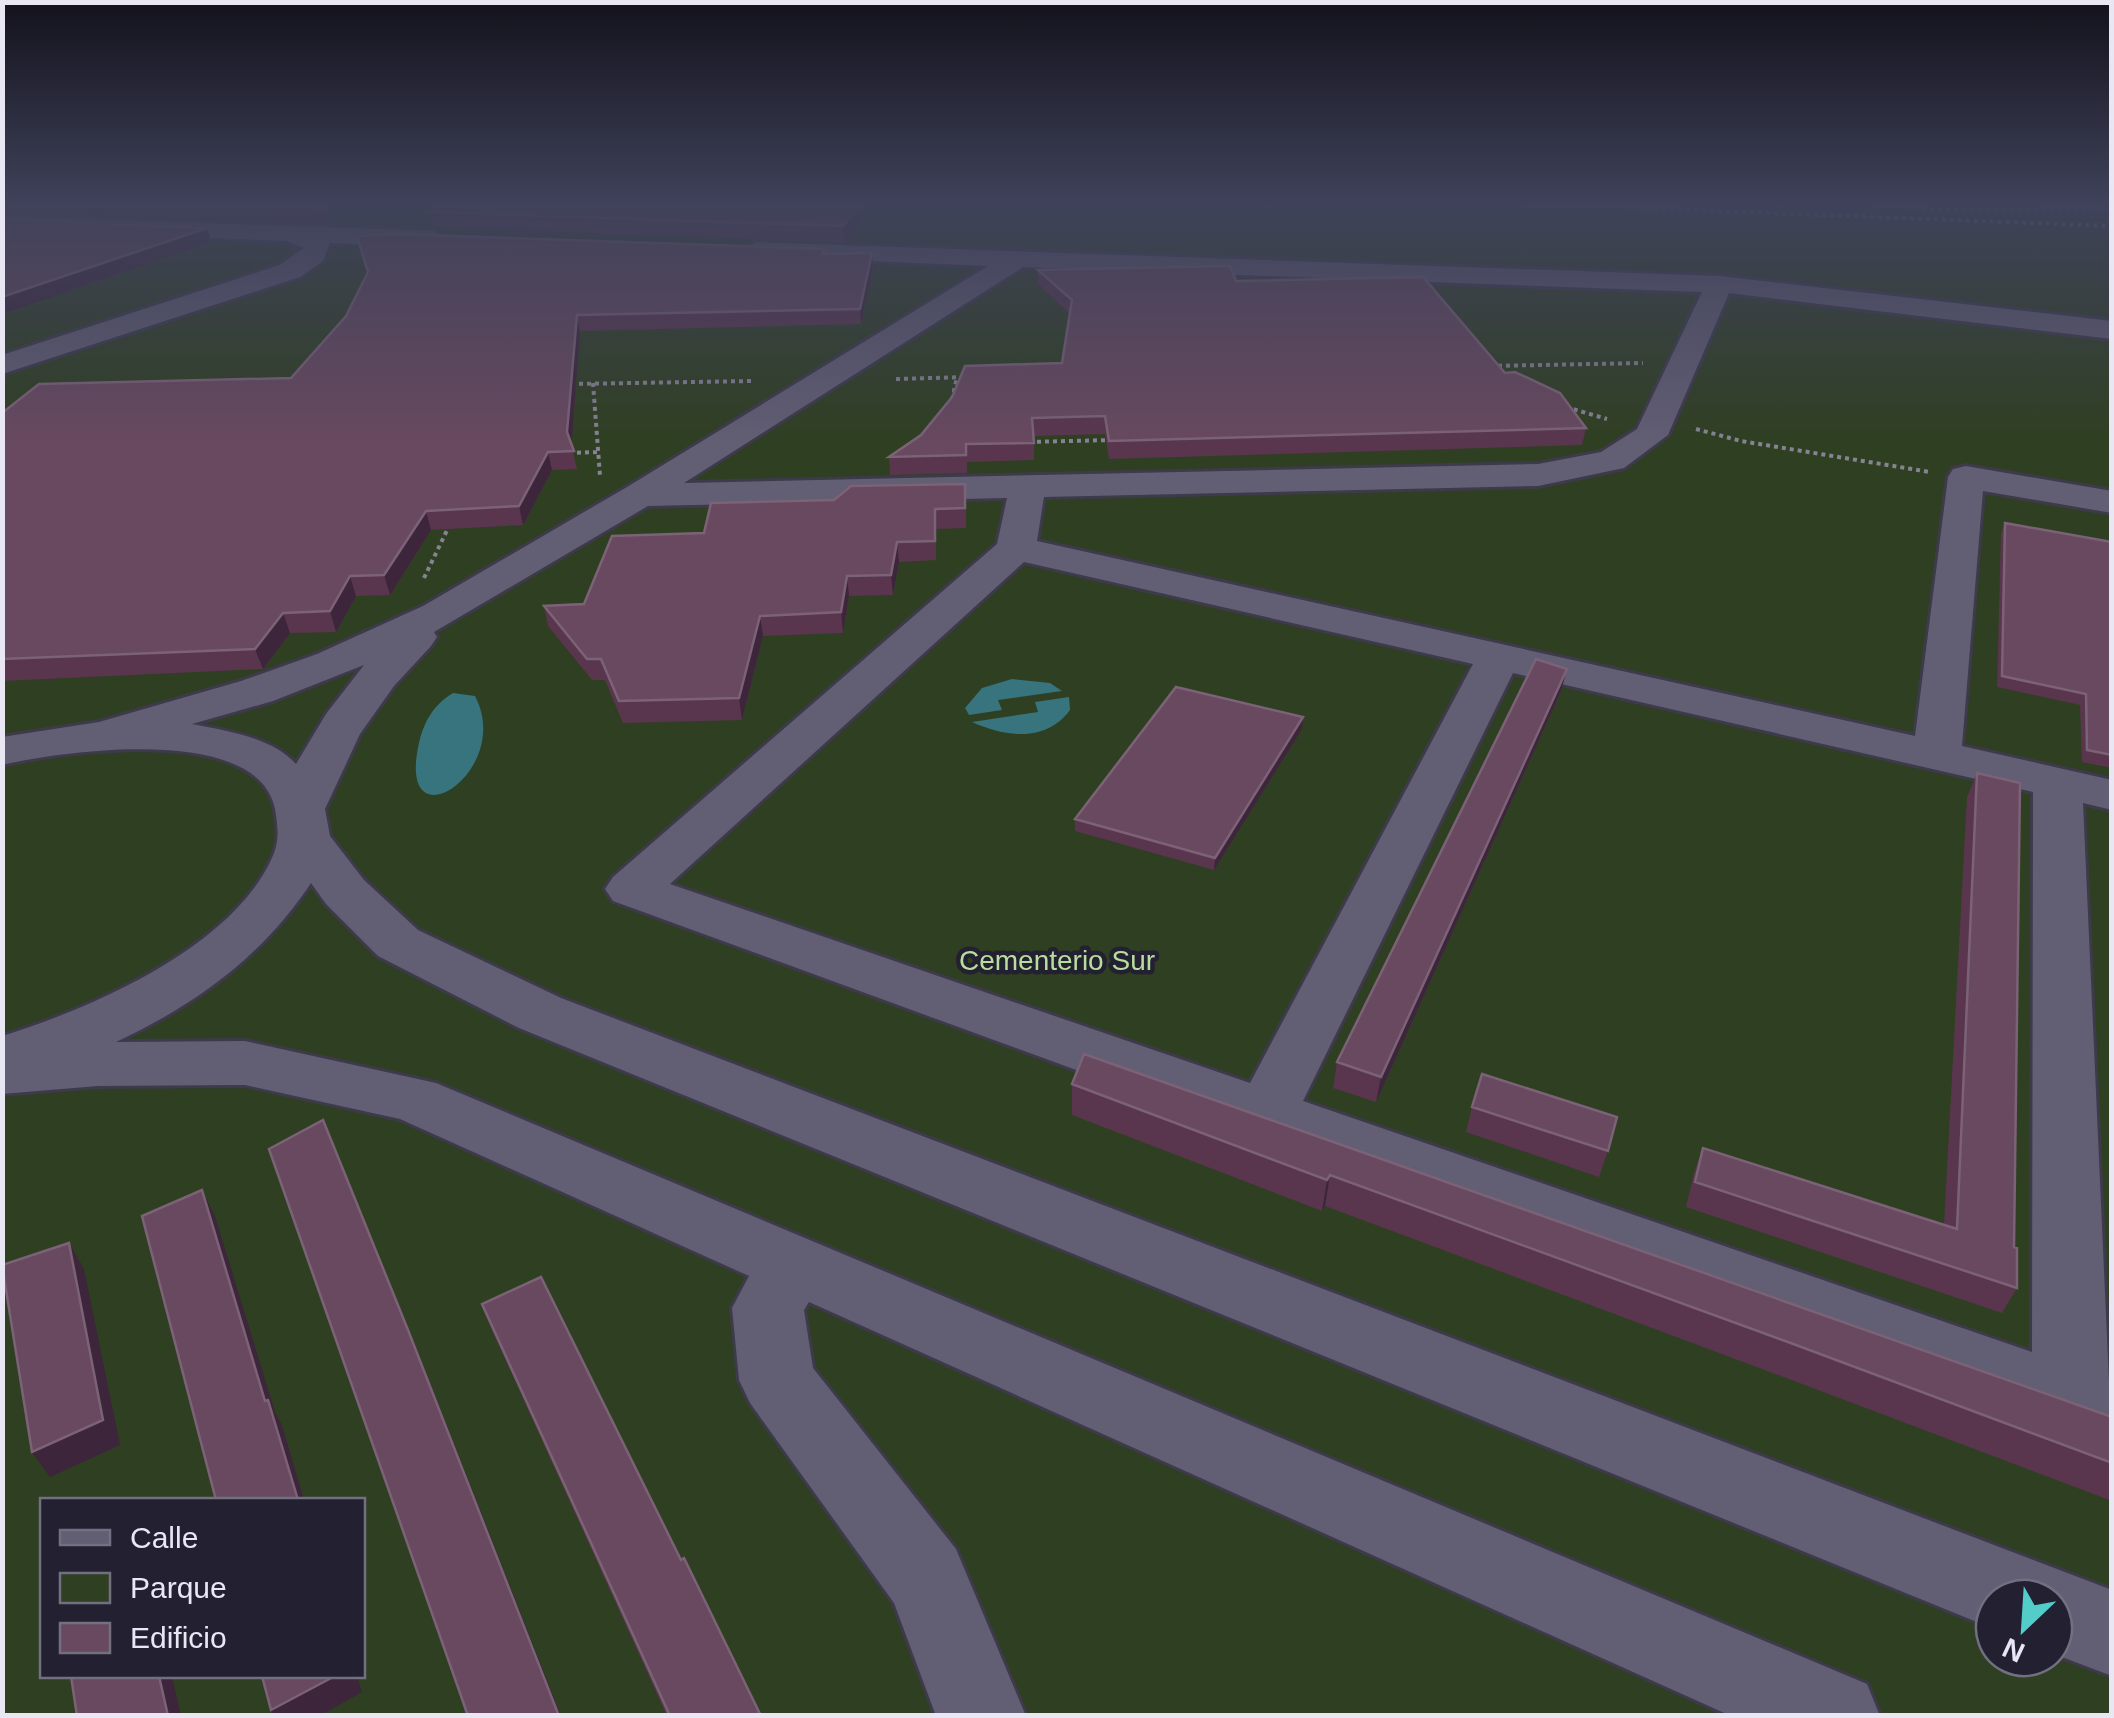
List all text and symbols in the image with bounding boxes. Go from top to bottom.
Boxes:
park label: Cementerio Sur [959,945,1155,976]
legend [40,1498,365,1678]
text: Calle [130,1521,198,1554]
text: Parque [130,1571,227,1604]
north arrow [1974,1578,2074,1678]
text: Edificio [130,1621,227,1654]
text: N [1998,1632,2029,1669]

